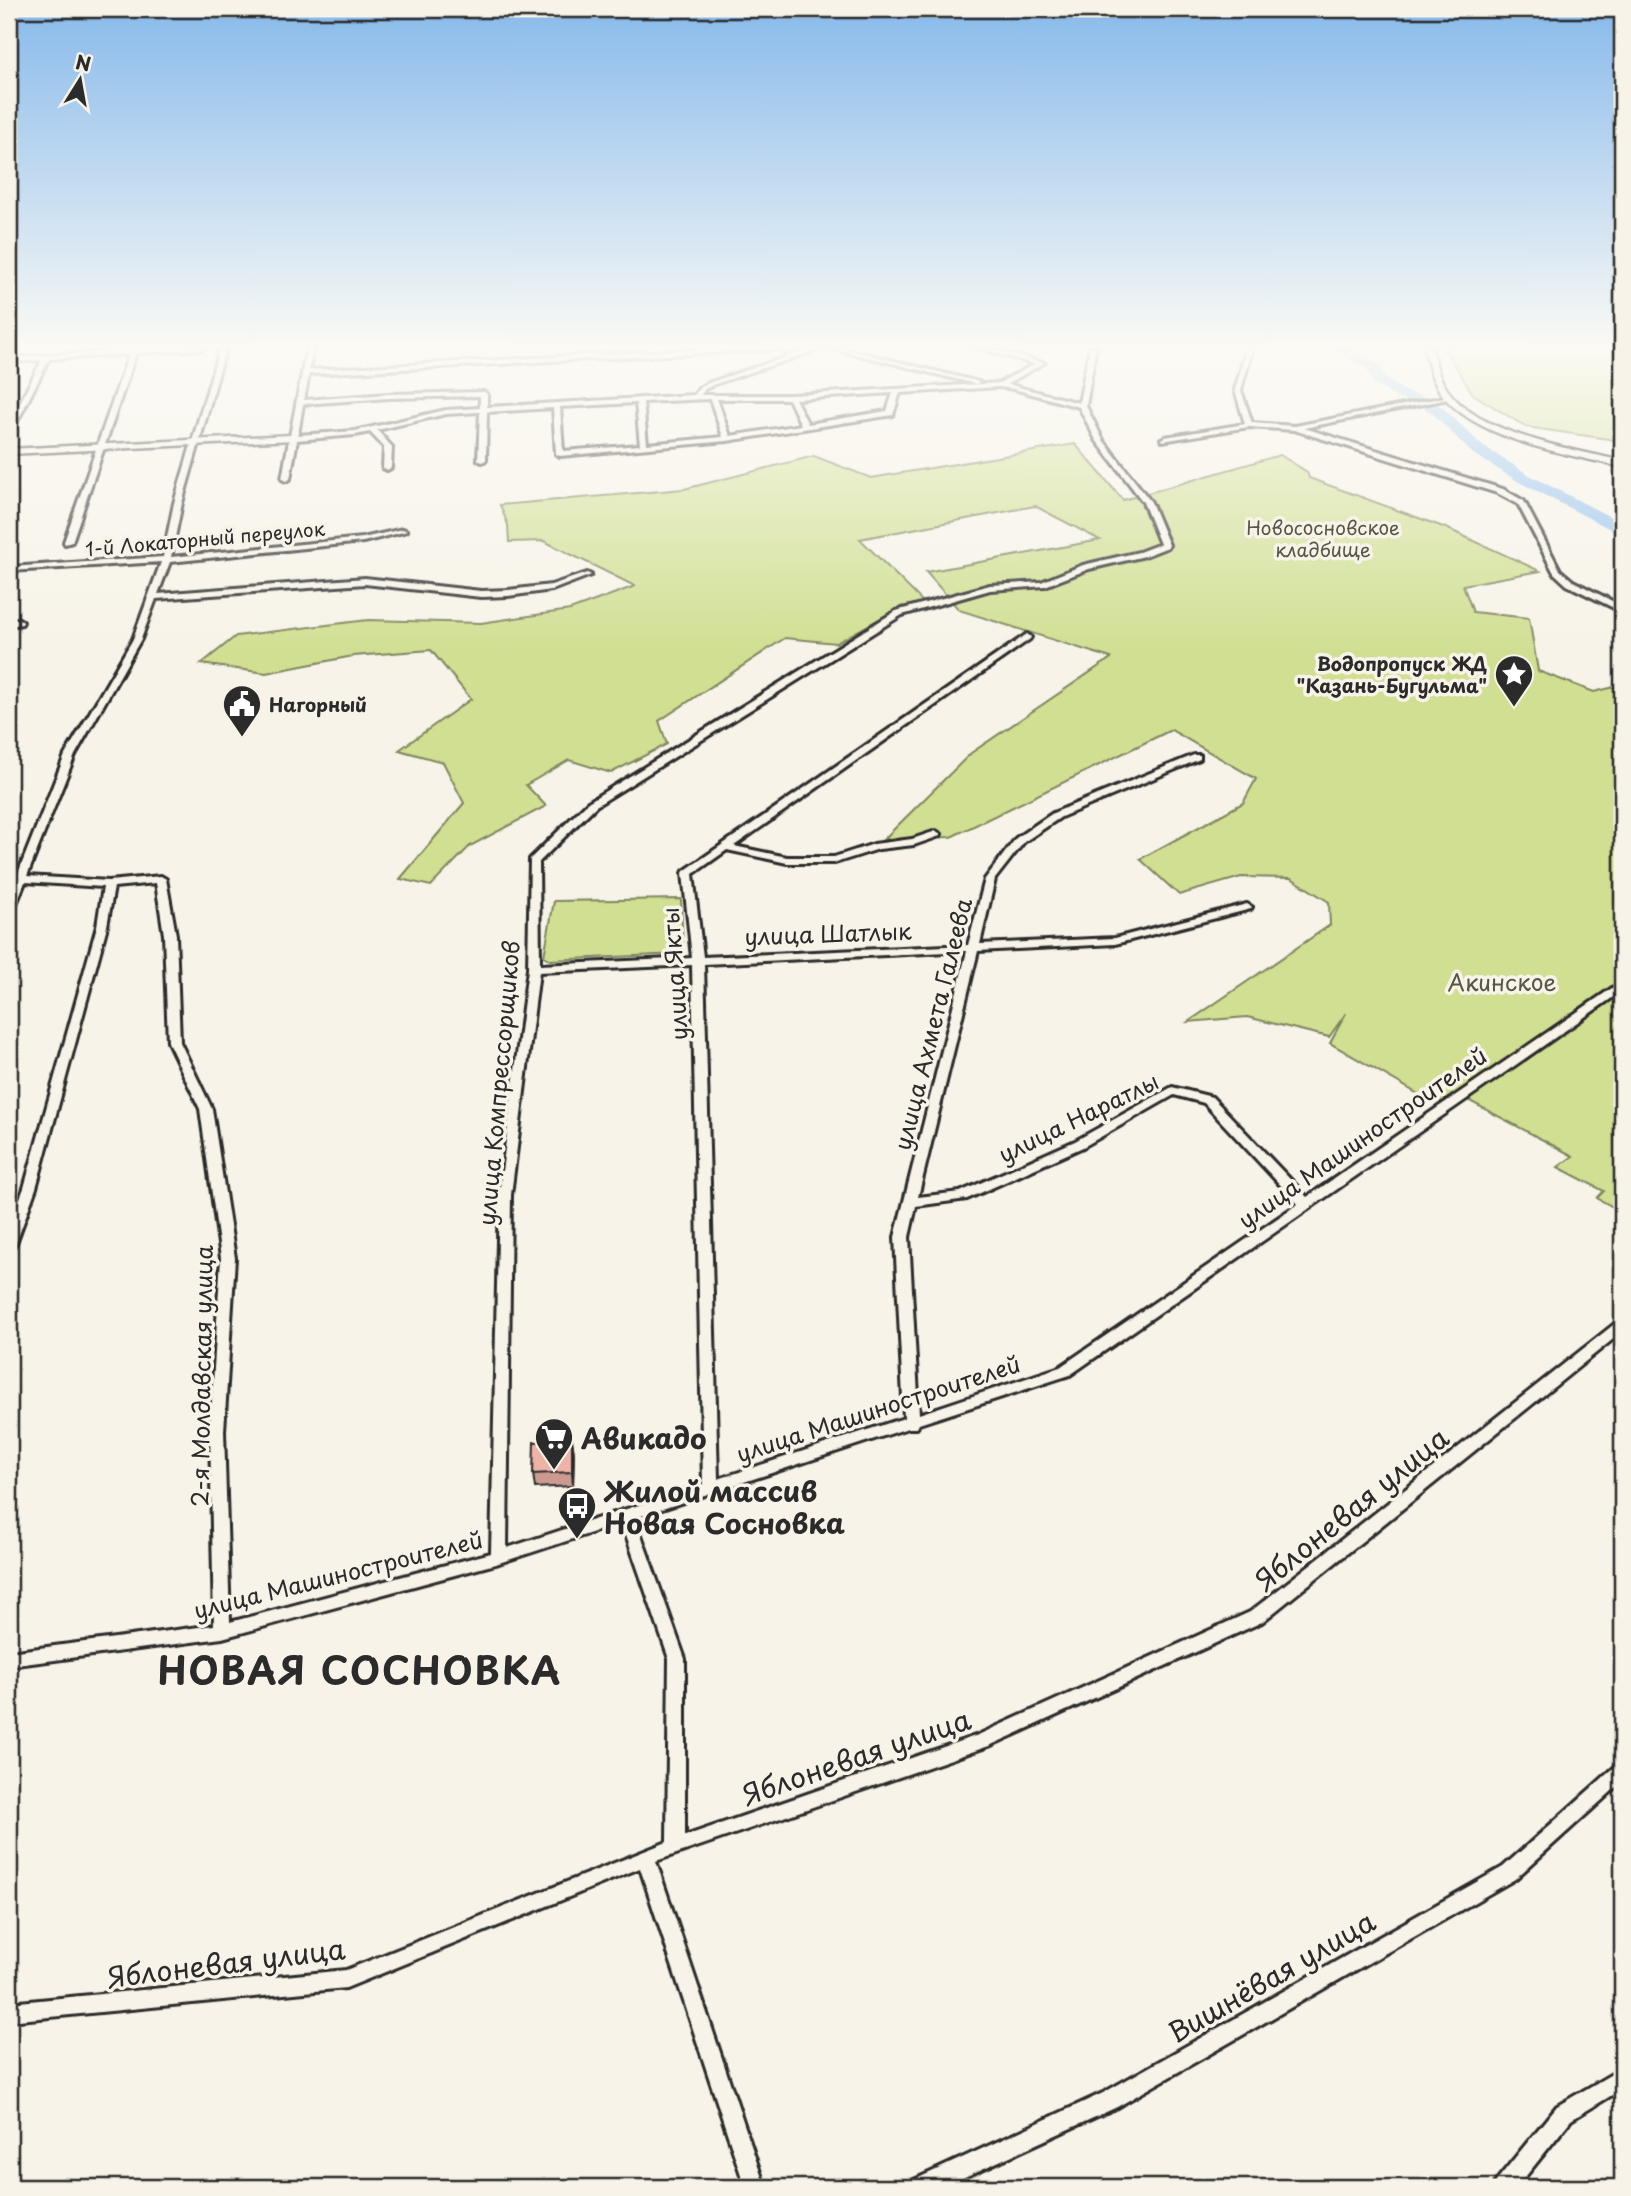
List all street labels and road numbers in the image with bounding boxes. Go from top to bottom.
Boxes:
street label: 1-й Локаторный переулок [84,514,327,562]
street label: улица Ахмета Галеева [884,894,980,1154]
street label: улица Якты [652,906,696,1042]
street label: улица Шатлык [744,913,912,953]
street label: улица Компрессорщиков [468,939,528,1227]
street label: улица Машиностроителей [1230,1038,1494,1236]
street label: улица Наратлы [992,1063,1164,1171]
street label: 2-я Молдавская улица [181,1244,221,1507]
street label: улица Машиностроителей [731,1345,1025,1471]
street label: Яблоневая улица [1245,1416,1458,1600]
street label: улица Машиностроителей [190,1521,486,1627]
street label: Яблоневая улица [736,1697,976,1815]
street label: Вишнёвая улица [1159,1899,1383,2053]
street label: Яблоневая улица [105,1926,348,1998]

